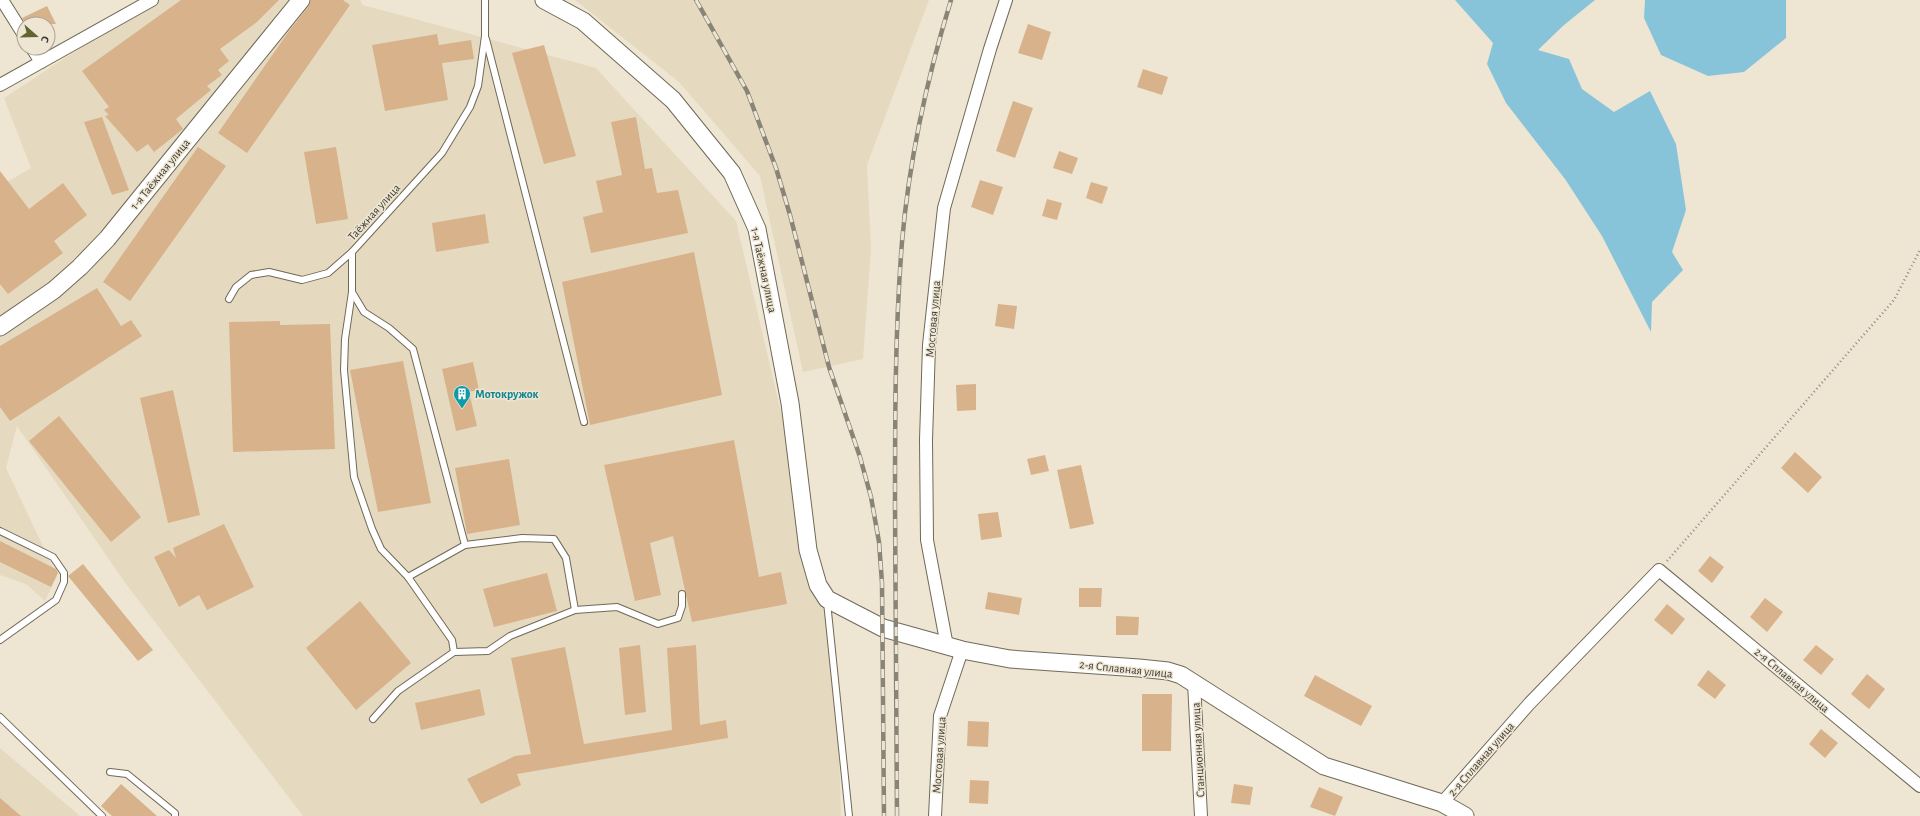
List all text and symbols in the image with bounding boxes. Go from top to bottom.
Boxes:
north arrow [16,16,56,56]
text: С [39,35,51,44]
street label: 1-я Таёжная улица [128,136,193,212]
street label: Таёжная улица [346,181,403,243]
street label: 1-я Таёжная улица [748,226,779,314]
street label: Мостовая улица [924,280,943,358]
building icon: Мотокружок [452,384,472,409]
place label: Мотокружок [475,388,539,401]
street label: 2-я Сплавная улица [1752,645,1832,716]
street label: 2-я Сплавная улица [1079,658,1174,681]
street label: Станционная улица [1189,702,1207,798]
street label: Мостовая улица [930,716,949,794]
street label: 2-я Сплавная улица [1446,719,1517,799]

